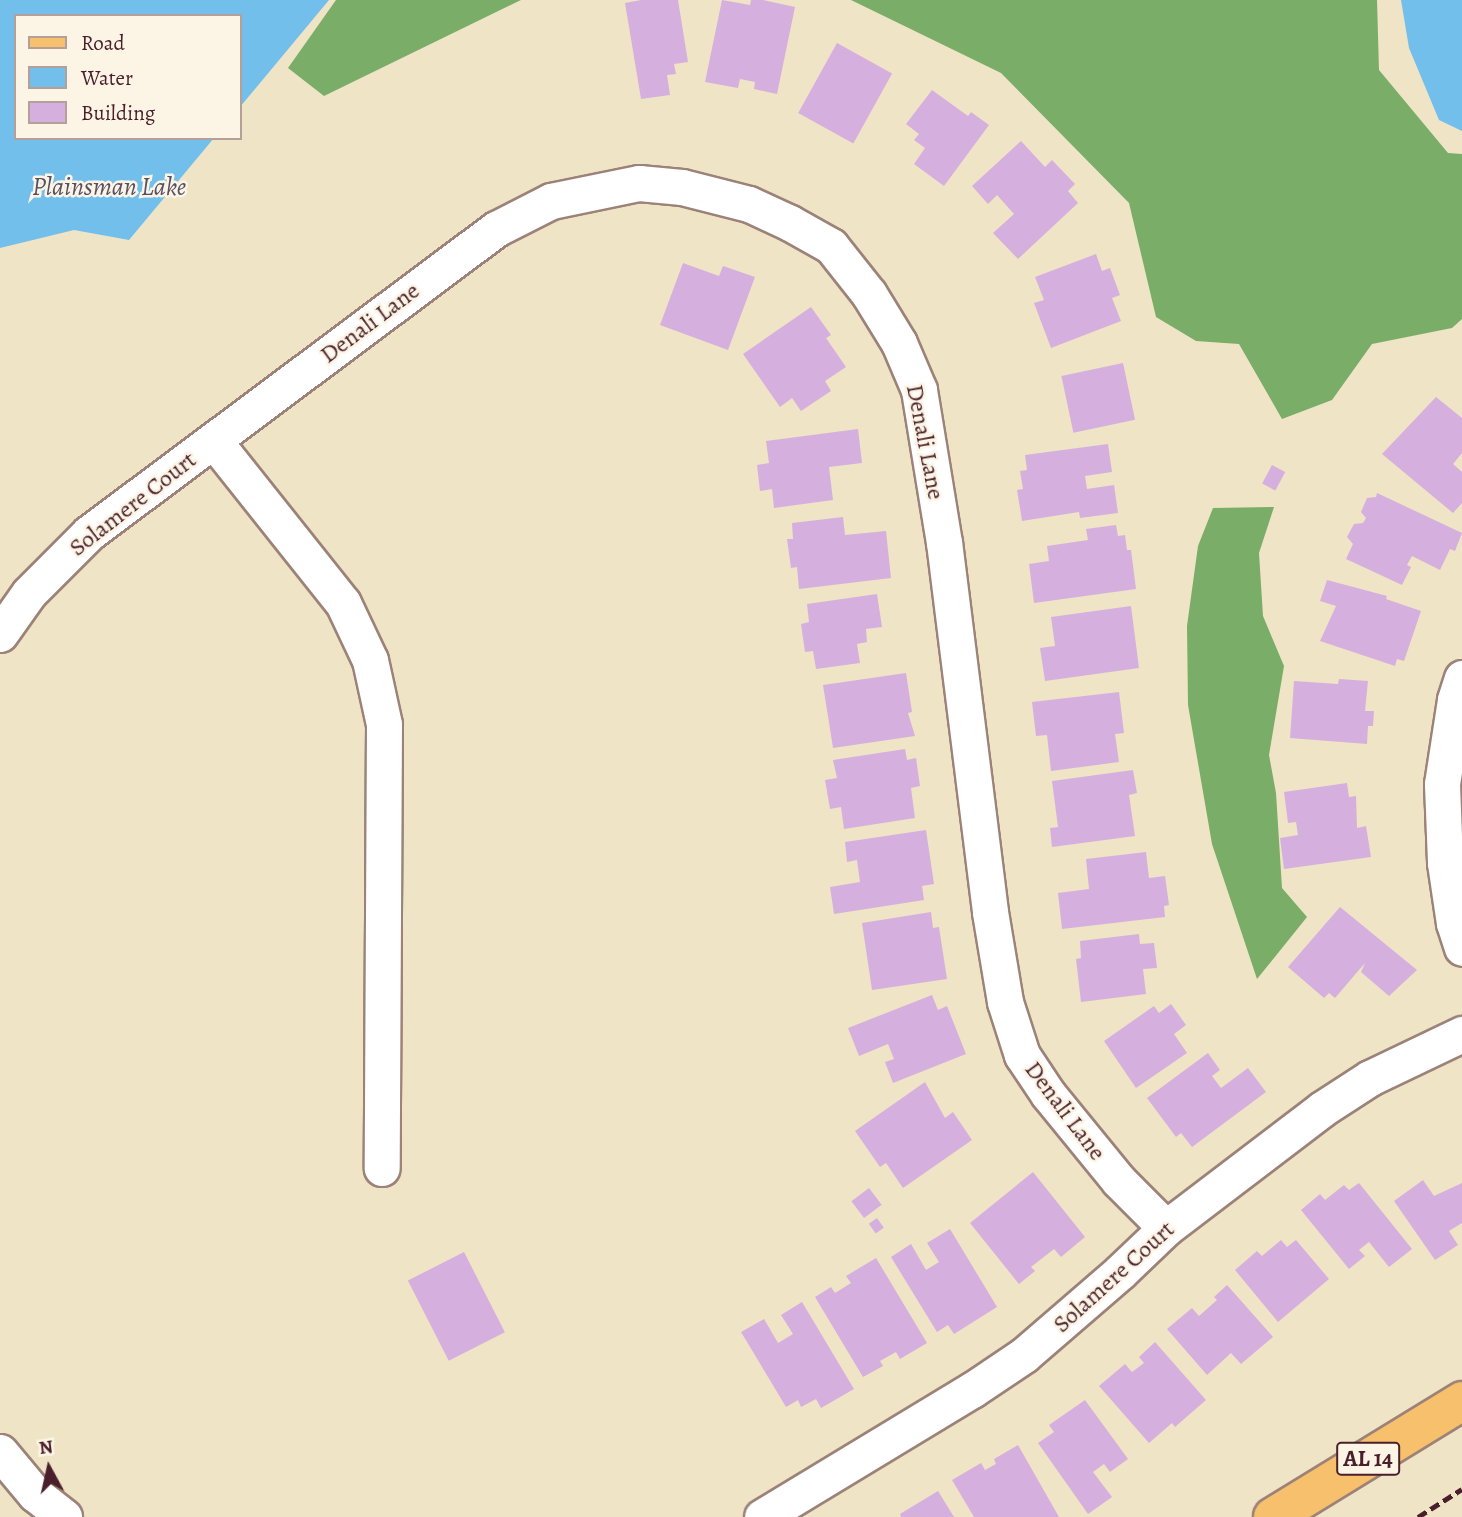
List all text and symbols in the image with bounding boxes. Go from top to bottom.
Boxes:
legend [14,14,242,140]
text: Road [81,29,125,57]
text: Water [81,64,133,92]
text: Building [81,99,155,127]
water label: Plainsman Lake [32,171,186,203]
street label: Denali Lane [315,276,425,370]
street label: Denali Lane [900,382,950,502]
street label: Solamere Court [64,446,202,562]
street label: Denali Lane [1018,1056,1112,1166]
street label: Solamere Court [1048,1215,1180,1339]
north arrow [14,1433,84,1503]
text: N [37,1433,55,1461]
road number: AL 14 [1335,1440,1401,1478]

